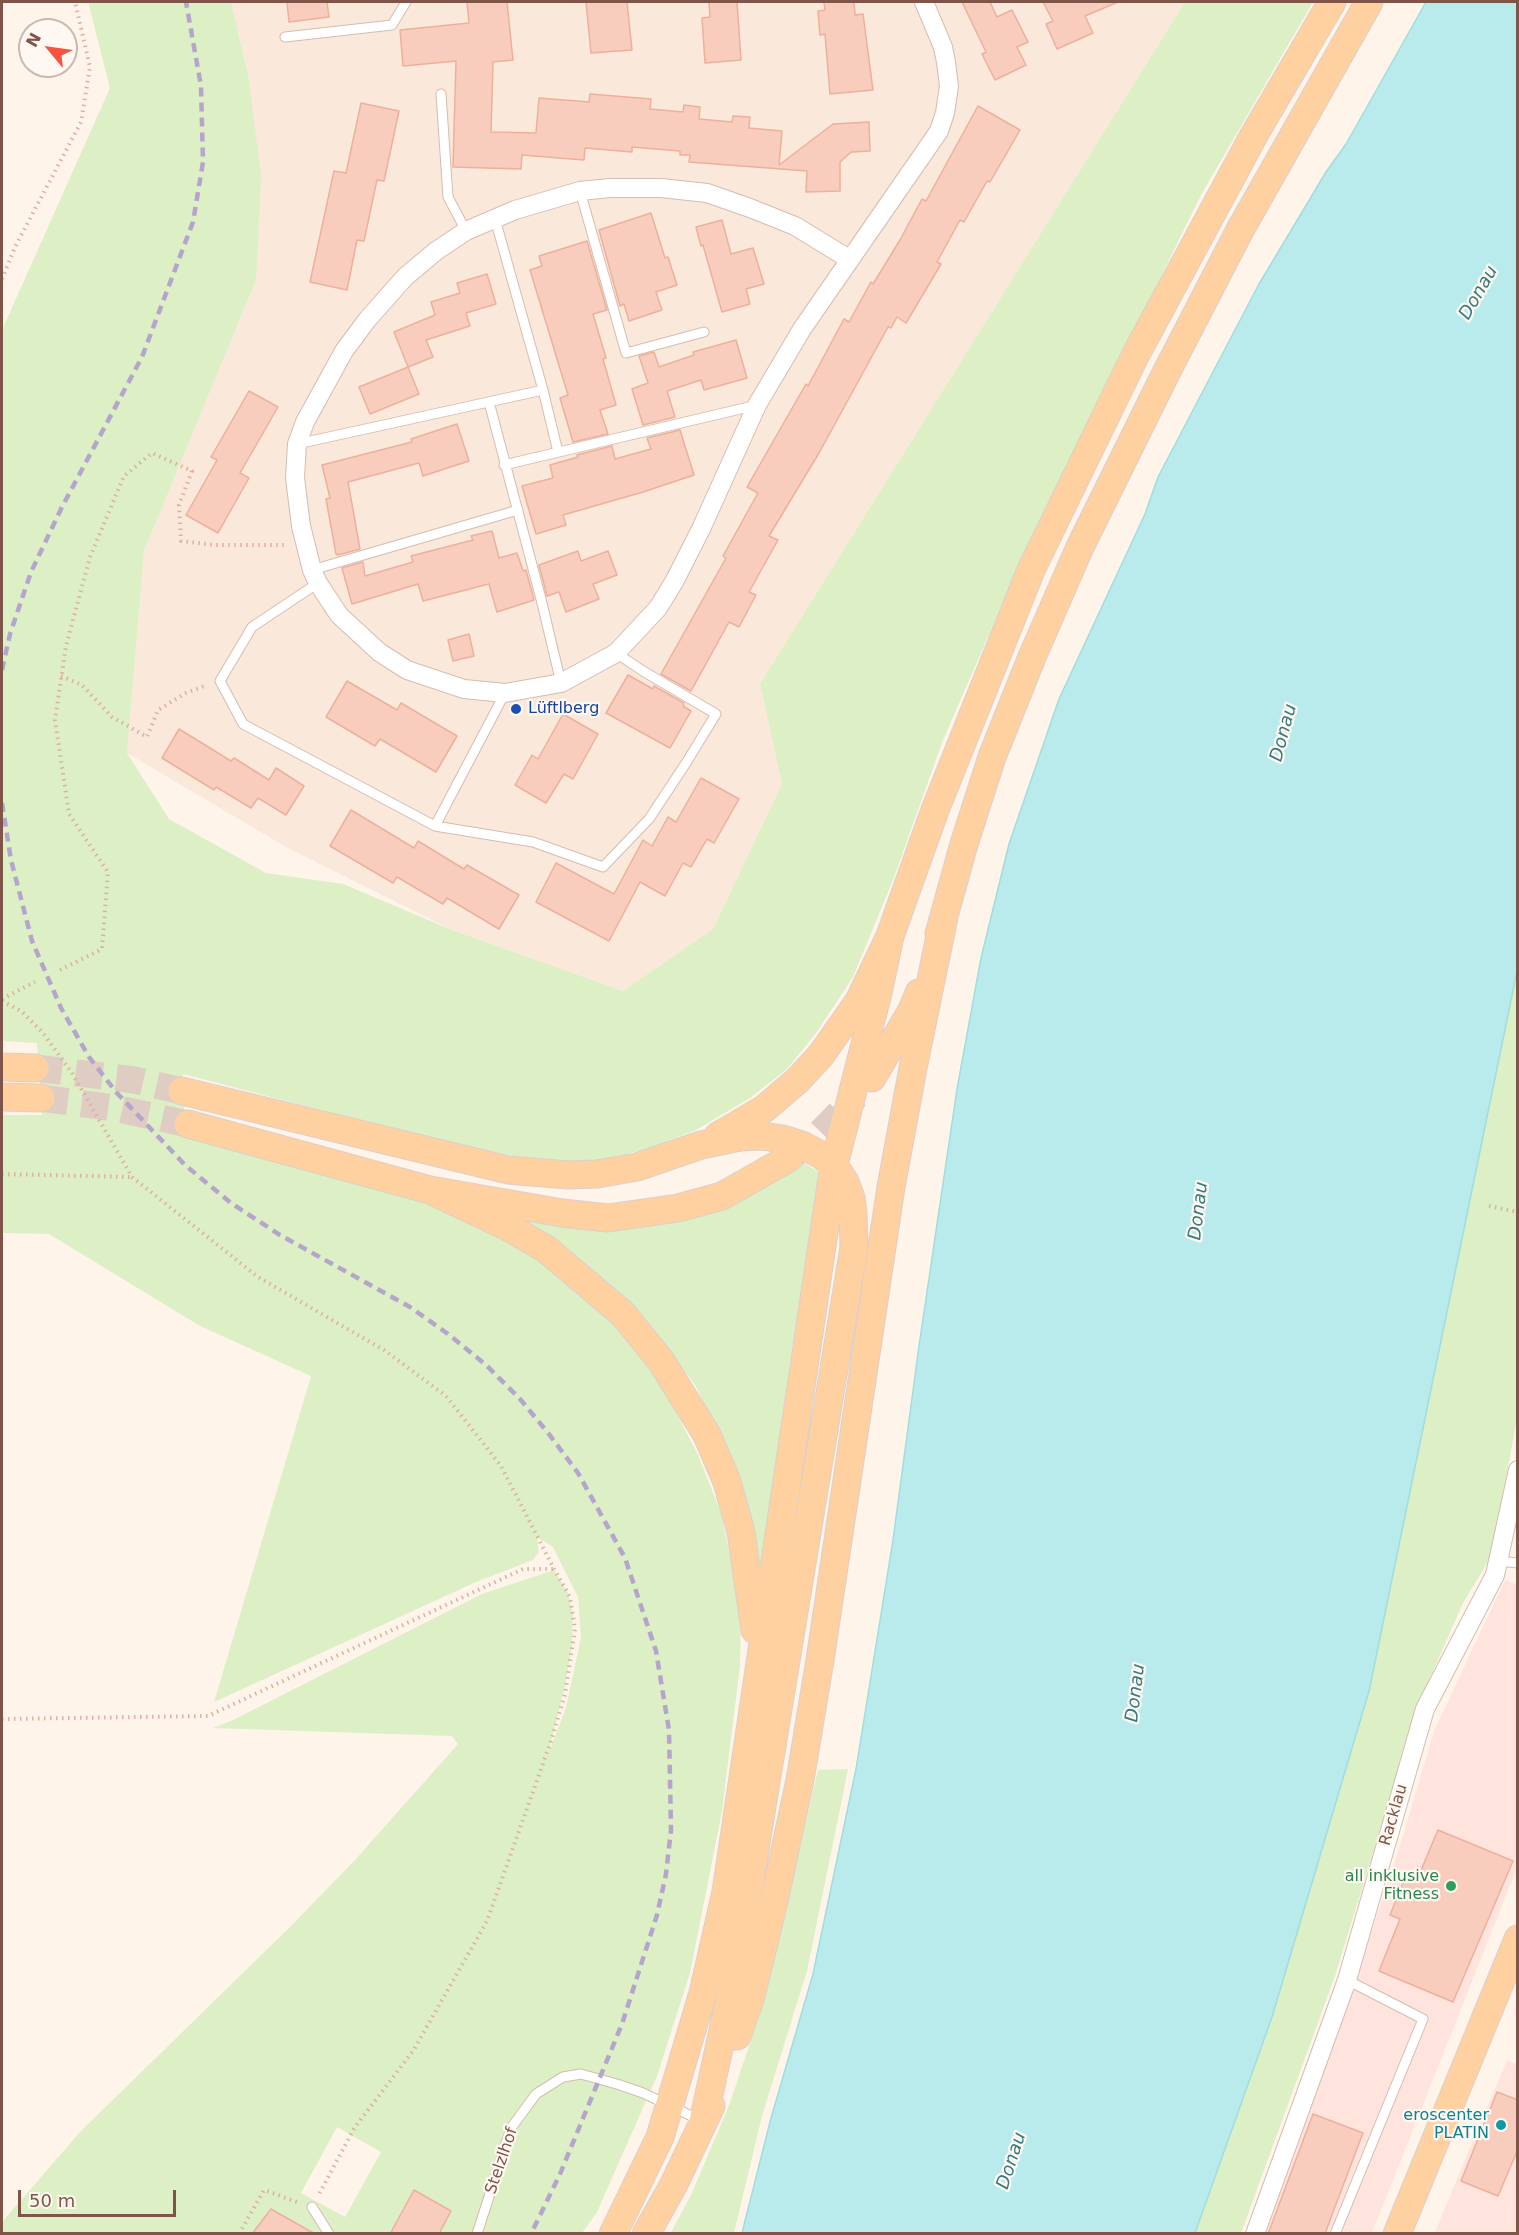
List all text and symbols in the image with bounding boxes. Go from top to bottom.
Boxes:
north arrow [18,18,78,78]
text: N [22,30,45,50]
water label: Donau [1455,262,1503,324]
place label: Lüftlberg [528,699,599,719]
marker: Lüftlberg [509,702,523,716]
water label: Donau [1266,702,1302,764]
water label: Donau [1185,1181,1213,1241]
water label: Donau [1122,1663,1150,1723]
street label: Racklau [1376,1782,1412,1848]
place label: all inklusive Fitness [1345,1867,1439,1905]
marker: all inklusive Fitness [1444,1879,1458,1893]
place label: eroscenter PLATIN [1403,2106,1489,2144]
marker: eroscenter PLATIN [1494,2118,1508,2132]
street label: Stelzlhof [482,2125,522,2197]
water label: Donau [993,2130,1031,2192]
scale bar [21,2178,178,2216]
text: 50 m [29,2190,75,2211]

